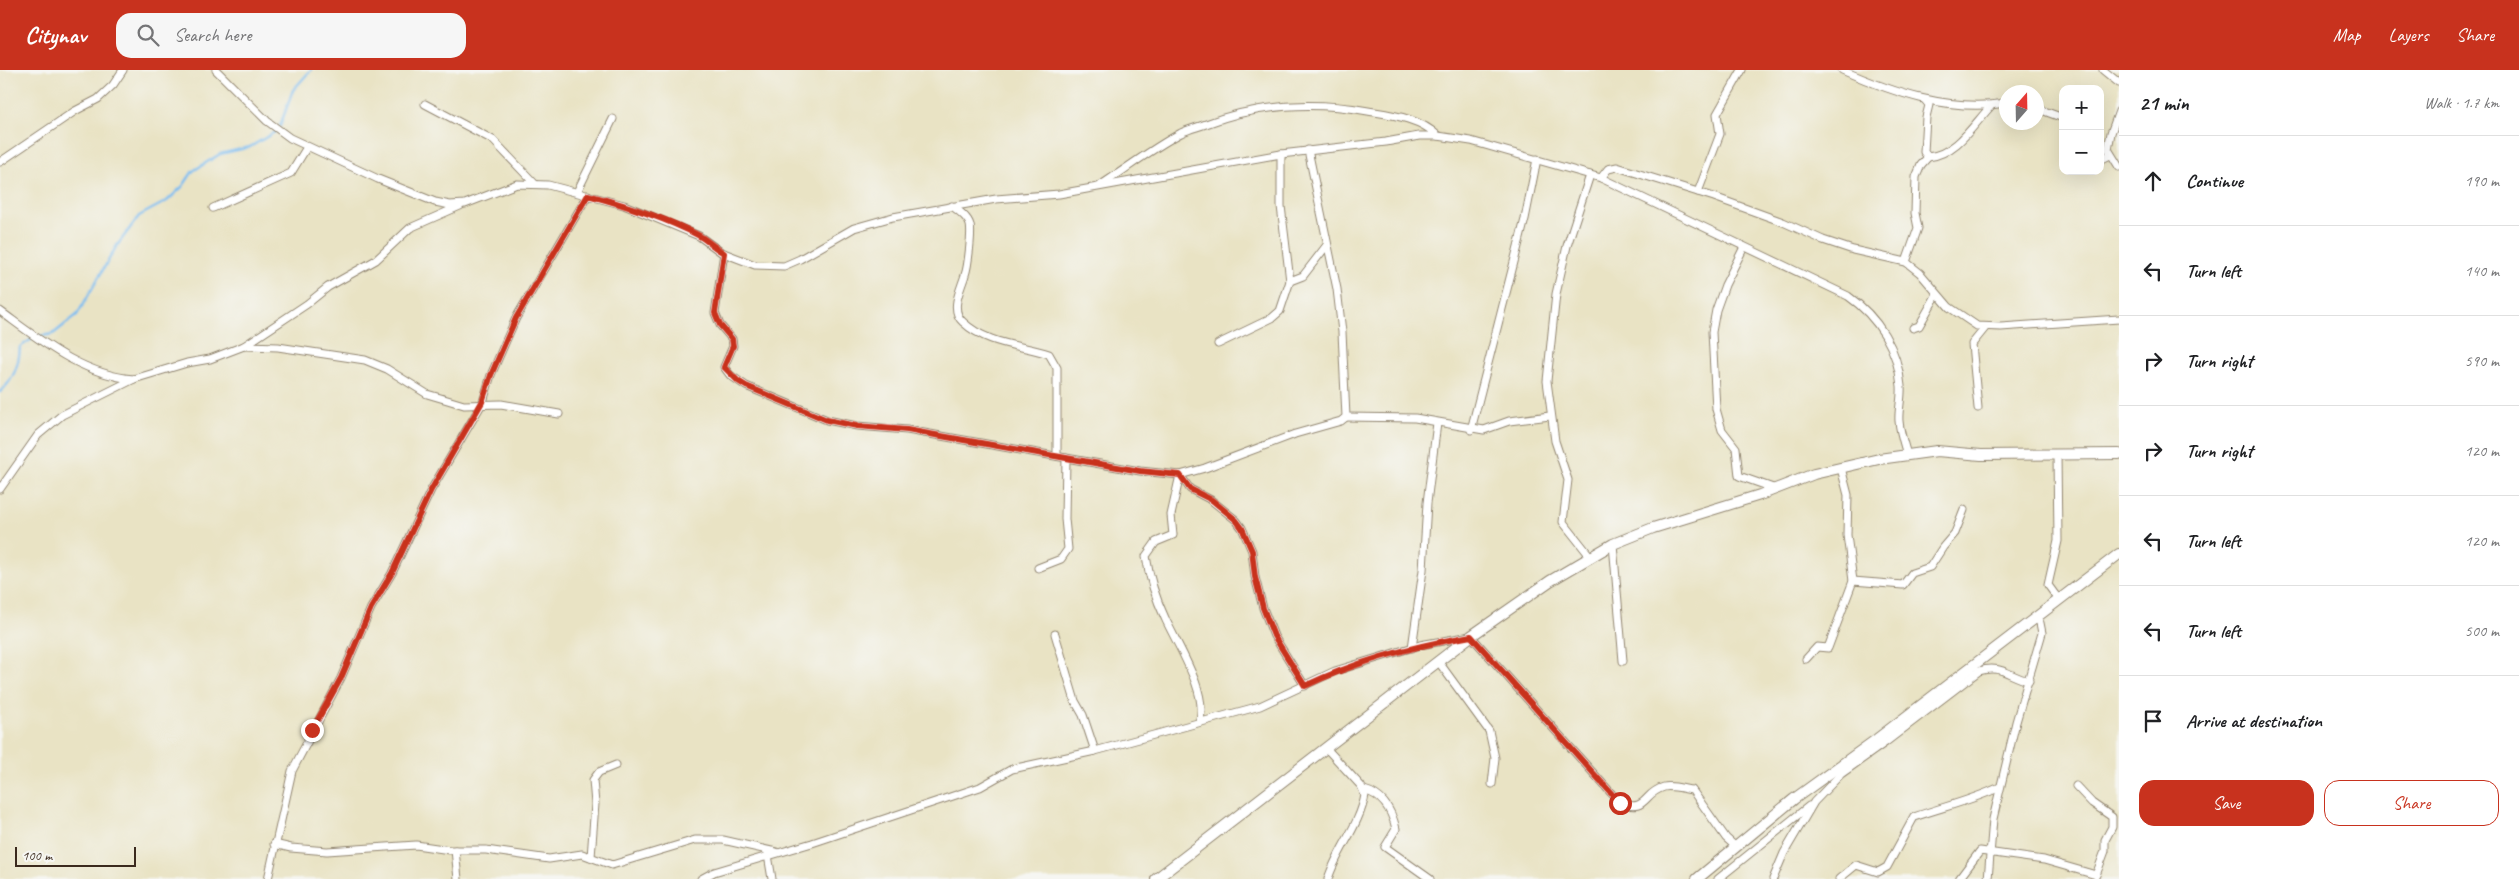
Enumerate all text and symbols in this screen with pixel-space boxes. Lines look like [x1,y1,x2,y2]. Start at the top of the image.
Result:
search box [116,13,466,58]
text: Citynav [25,20,86,50]
icon: search [134,21,162,49]
text: Search here [174,23,251,47]
text: Map [2333,24,2361,46]
text: Layers [2389,24,2428,46]
text: Share [2456,24,2494,46]
north arrow [1999,85,2044,130]
map controls [2059,85,2104,175]
button: + [2059,85,2104,130]
text: 21 min [2139,90,2189,116]
text: Walk · 1.7 km [2424,93,2499,113]
button: − [2059,130,2104,175]
icon: ahead [2139,167,2167,195]
text: Continue [2186,169,2243,193]
text: 190 m [2465,171,2499,191]
icon: left [2139,257,2167,285]
text: Turn left [2186,259,2241,283]
text: 140 m [2465,261,2499,281]
icon: right [2139,347,2167,375]
text: Turn right [2186,349,2253,373]
text: 590 m [2465,351,2499,371]
icon: right [2139,437,2167,465]
text: Turn right [2186,439,2253,463]
text: 120 m [2465,441,2499,461]
icon: left [2139,527,2167,555]
text: Turn left [2186,529,2241,553]
text: 120 m [2465,531,2499,551]
icon: left [2139,617,2167,645]
text: Turn left [2186,619,2241,643]
text: 500 m [2465,621,2499,641]
icon: arrive [2139,707,2167,735]
text: Arrive at destination [2186,709,2322,733]
route end [301,719,324,742]
button: Save [2139,780,2314,826]
button: Share [2324,780,2499,826]
route start [1609,792,1632,815]
scale bar [15,844,136,867]
text: 100 m [22,847,52,864]

